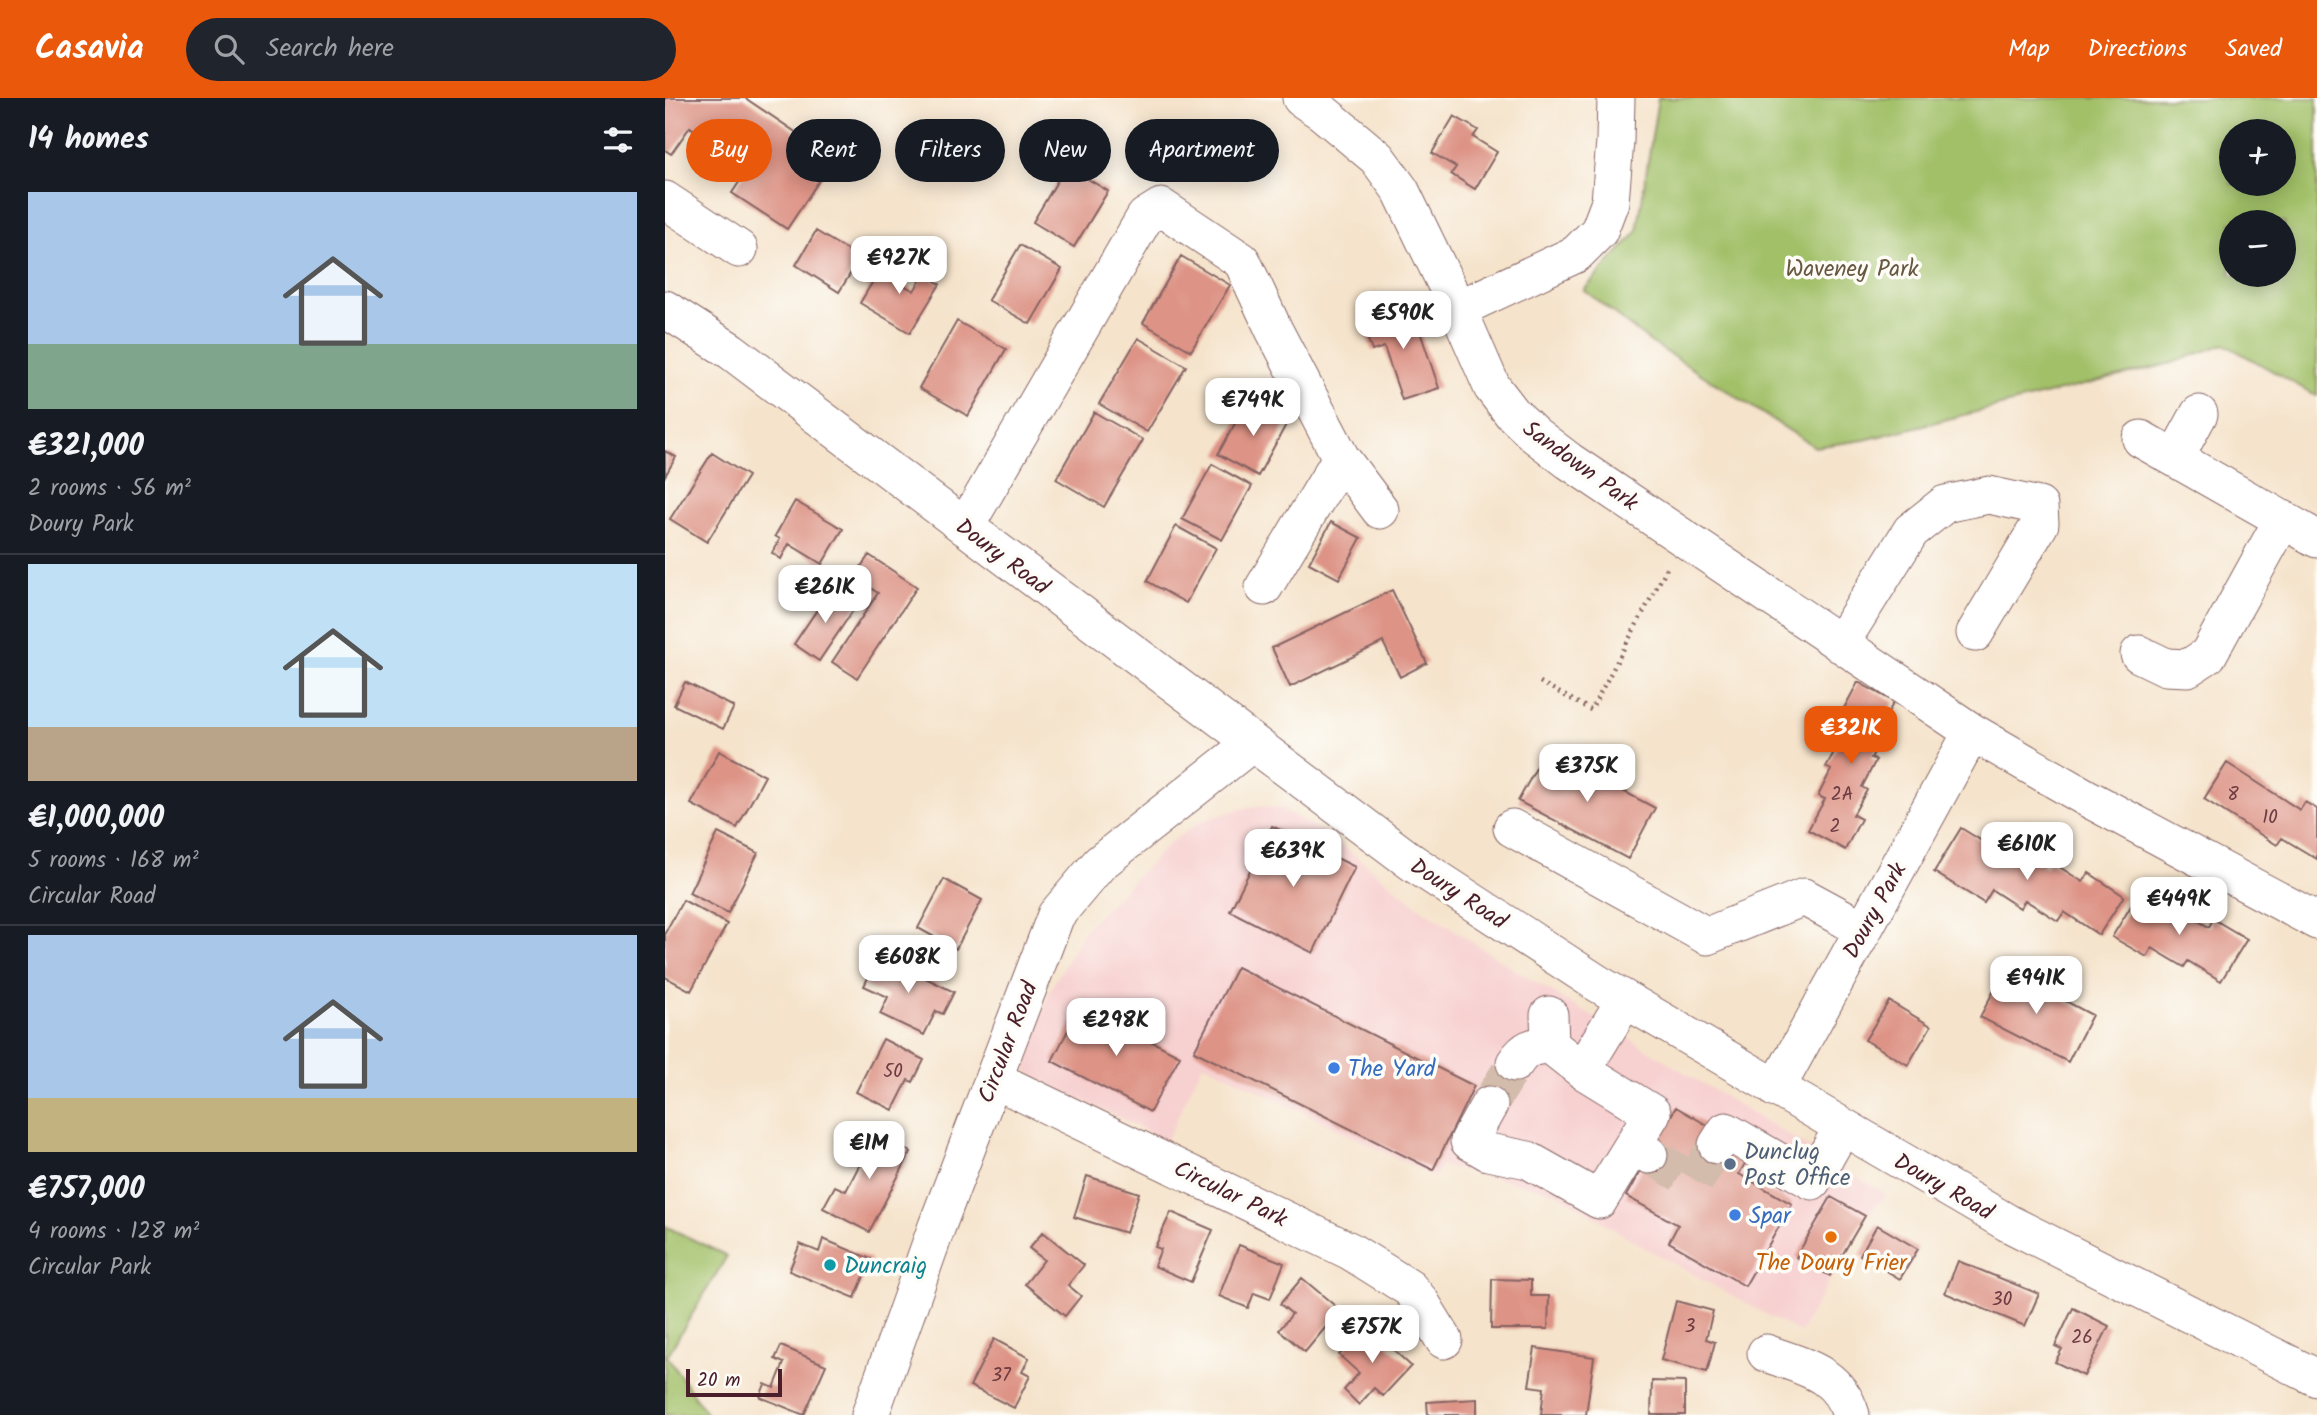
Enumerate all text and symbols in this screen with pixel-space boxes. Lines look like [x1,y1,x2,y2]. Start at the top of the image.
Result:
search box [186,18,676,81]
text: Casavia [35,23,144,76]
text: Search here [266,28,394,70]
icon: search [210,30,248,68]
text: Map [2008,30,2050,69]
text: Directions [2088,30,2187,69]
text: Saved [2225,30,2282,69]
text: 14 homes [28,116,149,164]
chip: Buy [686,119,772,182]
chip: Rent [786,119,881,182]
chip: Filters [895,119,1005,182]
chip: New [1019,119,1111,182]
chip: Apartment [1125,119,1279,182]
map controls [2219,119,2296,287]
button: + [2219,119,2296,196]
icon: filters [599,121,637,159]
button: − [2219,210,2296,287]
pin: €927K [850,236,948,296]
icon: home [270,238,396,364]
text: €927K [867,241,931,277]
park label: Waveney Park [1785,252,1919,288]
pin: €590K [1354,292,1452,351]
text: €590K [1371,296,1435,332]
pin: €749K [1204,378,1302,438]
text: €749K [1221,383,1285,419]
street label: Sandown Park [1514,412,1646,521]
text: €321,000 [28,423,144,471]
text: 2 rooms · 56 m² [28,471,191,507]
text: Doury Park [28,507,134,543]
street label: Doury Road [947,510,1057,605]
pin: €261K [776,566,874,625]
text: €261K [794,570,856,606]
icon: home [270,610,396,736]
pin: €321K [1802,706,1900,766]
text: €321K [1820,711,1882,747]
pin: €375K [1538,744,1636,804]
text: €375K [1555,749,1619,785]
house number: 2A [1831,780,1853,810]
house number: 8 [2227,780,2239,810]
text: €1,000,000 [28,795,164,843]
house number: 10 [2262,803,2278,833]
house number: 2 [1829,812,1841,842]
pin: €610K [1978,822,2076,882]
text: €610K [1997,827,2057,863]
pin: €639K [1244,830,1342,889]
text: €639K [1260,834,1326,870]
text: 5 rooms · 168 m² [28,843,199,879]
street label: Doury Road [1402,850,1514,940]
street label: Doury Park [1834,856,1917,966]
pin: €449K [2130,878,2228,937]
text: Circular Road [28,879,156,915]
text: €449K [2146,882,2212,918]
pin: €608K [859,936,957,995]
text: €608K [875,940,941,976]
pin: €941K [1987,956,2085,1016]
text: €941K [2006,961,2066,997]
street label: Circular Road [969,976,1049,1109]
icon: home [270,981,396,1107]
pin: €298K [1067,998,1165,1058]
text: €298K [1082,1003,1150,1039]
place label: The Yard [1348,1052,1436,1088]
house number: 50 [883,1057,903,1087]
marker: The Yard [1326,1060,1342,1076]
pin: €1M [835,1122,903,1181]
text: €1M [850,1126,888,1162]
place label: Dunclug Post Office [1744,1135,1850,1197]
street label: Doury Road [1886,1145,2000,1231]
street label: Circular Park [1167,1152,1294,1238]
marker: Dunclug Post Office [1722,1156,1738,1172]
text: €757,000 [28,1166,145,1214]
place label: Spar [1749,1199,1792,1235]
marker: Spar [1727,1207,1743,1223]
text: 4 rooms · 128 m² [28,1214,199,1250]
marker: The Doury Frier [1823,1229,1839,1245]
place label: The Doury Frier [1755,1246,1908,1282]
place label: Duncraig [844,1249,927,1285]
text: Circular Park [28,1250,151,1286]
marker: Duncraig [822,1257,838,1273]
house number: 30 [1992,1285,2012,1315]
pin: €757K [1323,1306,1421,1365]
text: €757K [1341,1310,1403,1346]
house number: 3 [1685,1312,1696,1342]
house number: 26 [2071,1323,2093,1353]
house number: 37 [991,1361,1012,1391]
scale bar [686,1366,782,1398]
text: 20 m [697,1366,740,1396]

